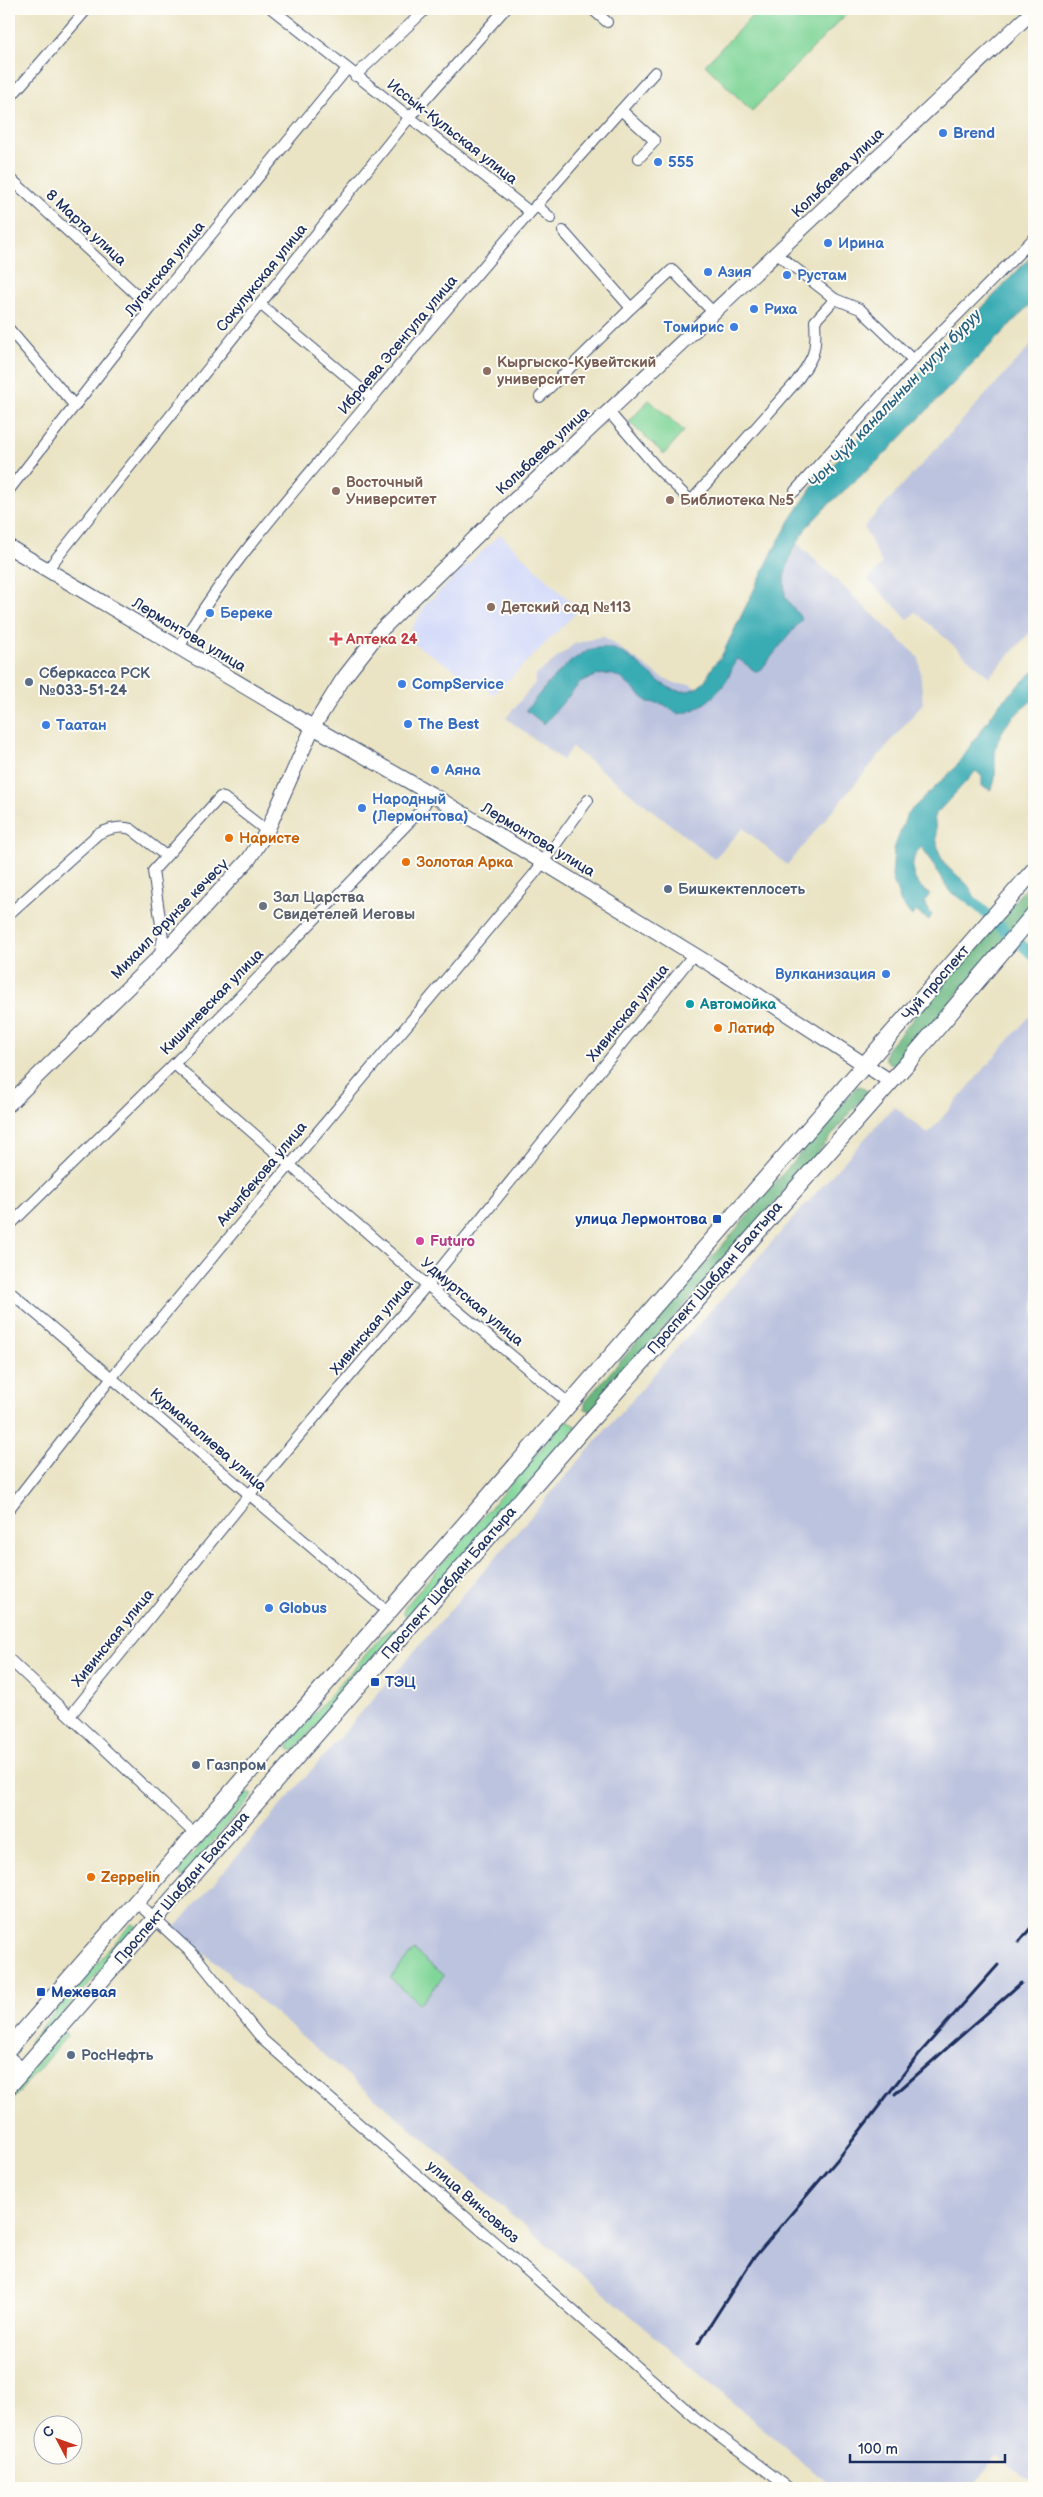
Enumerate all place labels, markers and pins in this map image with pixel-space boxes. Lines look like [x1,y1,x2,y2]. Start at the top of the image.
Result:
place label: Brend [953,124,995,143]
marker: Brend [937,127,949,139]
place label: 555 [668,153,694,172]
marker: 555 [652,156,664,168]
place label: Ирина [838,234,884,253]
marker: Ирина [822,237,834,249]
place label: Азия [717,263,752,282]
marker: Азия [702,266,714,278]
place label: Рустам [797,266,847,285]
marker: Рустам [781,269,793,281]
place label: Риха [764,300,798,319]
marker: Риха [748,303,760,315]
place label: Томирис [663,318,724,337]
marker: Томирис [728,321,740,333]
place label: Кыргыско-Кувейтский университет [497,353,656,389]
marker: Кыргыско-Кувейтский университет [481,365,493,377]
place label: Восточный Университет [346,473,437,509]
marker: Восточный Университет [330,485,342,497]
place label: Библиотека №5 [680,491,795,510]
marker: Библиотека №5 [664,494,676,506]
place label: Детский сад №113 [501,598,631,617]
marker: Детский сад №113 [485,601,497,613]
place label: Береке [220,604,273,623]
marker: Береке [204,607,216,619]
place label: Аптека 24 [345,630,418,649]
marker: Аптека 24 [330,633,342,645]
place label: Сберкасса РСК №033-51-24 [39,664,151,700]
place label: CompService [412,675,504,694]
marker: Сберкасса РСК №033-51-24 [23,676,35,688]
marker: CompService [396,678,408,690]
place label: The Best [418,715,479,734]
place label: Таатан [56,716,107,735]
marker: The Best [402,718,414,730]
marker: Таатан [40,719,52,731]
place label: Аяна [444,761,481,780]
marker: Аяна [429,764,441,776]
place label: Народный (Лермонтова) [372,790,468,826]
marker: Народный (Лермонтова) [356,802,368,814]
place label: Наристе [239,829,299,848]
marker: Наристе [223,832,235,844]
place label: Золотая Арка [416,853,513,872]
marker: Золотая Арка [400,856,412,868]
place label: Бишкектеплосеть [678,880,805,899]
marker: Бишкектеплосеть [662,883,674,895]
place label: Зал Царства Свидетелей Иеговы [273,888,415,924]
marker: Зал Царства Свидетелей Иеговы [257,900,269,912]
place label: Вулканизация [775,965,876,984]
marker: Вулканизация [880,968,892,980]
place label: Автомойка [699,995,777,1014]
marker: Автомойка [684,998,696,1010]
place label: Латиф [727,1019,775,1038]
marker: Латиф [712,1022,724,1034]
place label: улица Лермонтова [575,1210,707,1229]
marker: улица Лермонтова [711,1213,723,1225]
place label: Futuro [430,1232,476,1251]
marker: Futuro [414,1235,426,1247]
place label: Globus [279,1599,327,1618]
marker: Globus [263,1602,275,1614]
place label: ТЭЦ [385,1673,416,1692]
marker: ТЭЦ [369,1676,381,1688]
place label: Газпром [206,1756,266,1775]
marker: Газпром [190,1759,202,1771]
place label: Zeppelin [101,1868,160,1887]
marker: Zeppelin [85,1871,97,1883]
place label: Межевая [51,1983,116,2002]
marker: Межевая [35,1986,47,1998]
place label: РосНефть [81,2046,154,2065]
marker: РосНефть [65,2049,77,2061]

